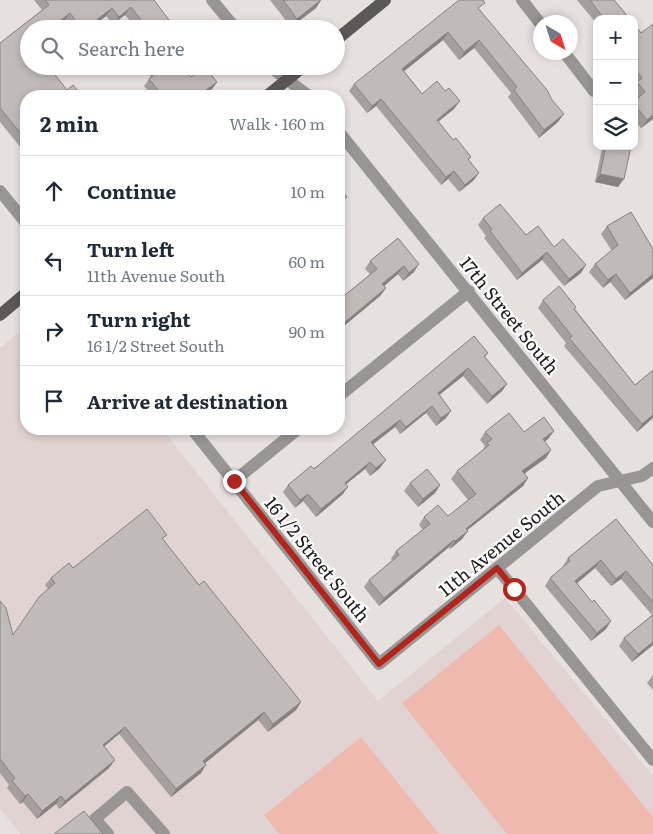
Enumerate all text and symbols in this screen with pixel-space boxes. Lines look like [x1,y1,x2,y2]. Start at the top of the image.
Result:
north arrow [533,15,578,60]
map controls [593,15,638,150]
button: + [593,15,638,60]
search box [20,20,345,75]
icon: search [38,34,66,62]
text: Search here [78,34,185,62]
button: − [593,60,638,105]
button: layers [593,105,638,150]
text: 2 min [40,107,99,138]
text: Walk · 160 m [229,111,325,135]
icon: ahead [40,177,68,205]
text: Continue [87,177,176,205]
text: 10 m [291,179,325,203]
text: Turn left [87,235,174,263]
icon: left [40,247,68,275]
text: 60 m [288,249,325,273]
street label: 17th Street South [454,250,566,380]
text: 11th Avenue South [87,263,225,287]
text: Turn right [87,305,191,333]
icon: right [40,317,68,345]
text: 90 m [289,319,325,343]
text: 16 1/2 Street South [87,333,225,357]
icon: arrive [40,387,68,415]
text: Arrive at destination [87,387,288,415]
route end [223,470,246,493]
street label: 11th Avenue South [432,484,570,602]
street label: 16 1/2 Street South [259,490,377,628]
route start [503,578,526,601]

